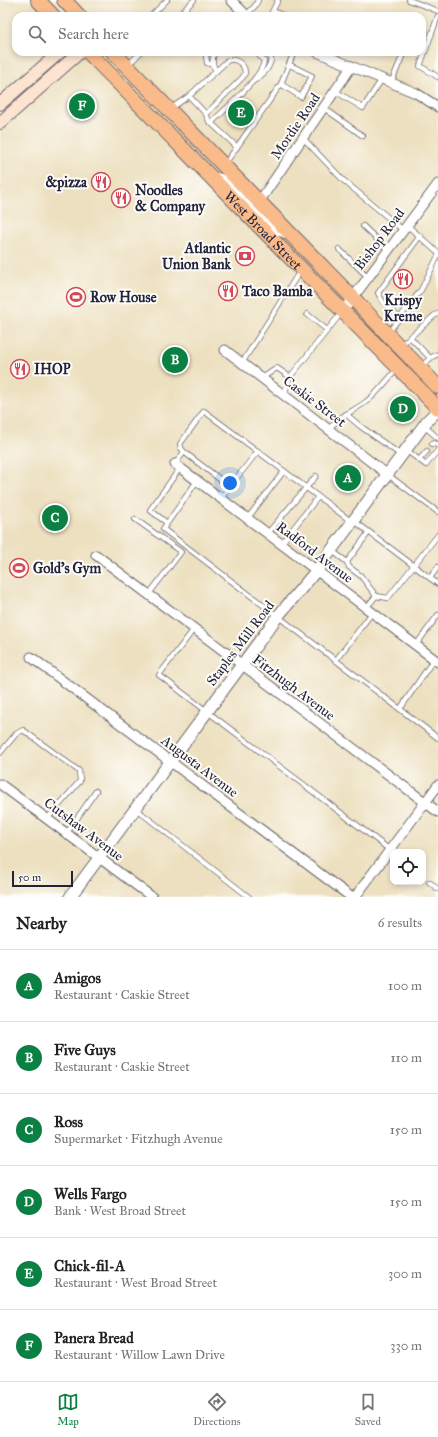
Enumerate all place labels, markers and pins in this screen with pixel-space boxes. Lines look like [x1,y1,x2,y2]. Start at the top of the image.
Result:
pin: F [69,91,95,121]
pin: E [228,98,254,128]
restaurant icon: &pizza [90,171,112,193]
place label: &pizza [45,174,88,192]
place label: Noodles & Company [135,182,207,216]
restaurant icon: Noodles & Company [110,187,132,209]
place label: Atlantic Union Bank [162,240,231,273]
bank icon: Atlantic Union Bank [234,245,256,267]
restaurant icon: Krispy Kreme [392,268,414,290]
restaurant icon: Taco Bamba [217,280,239,302]
place label: Taco Bamba [241,283,313,300]
sports icon: Row House [65,286,87,308]
place label: Row House [90,289,157,306]
place label: Krispy Kreme [384,292,423,325]
pin: B [162,345,188,375]
restaurant icon: IHOP [9,358,31,380]
place label: IHOP [34,361,71,378]
pin: D [390,394,416,424]
pin: A [335,463,361,493]
pin: C [42,503,68,533]
sports icon: Gold's Gym [8,557,30,579]
place label: Gold's Gym [33,560,101,578]

